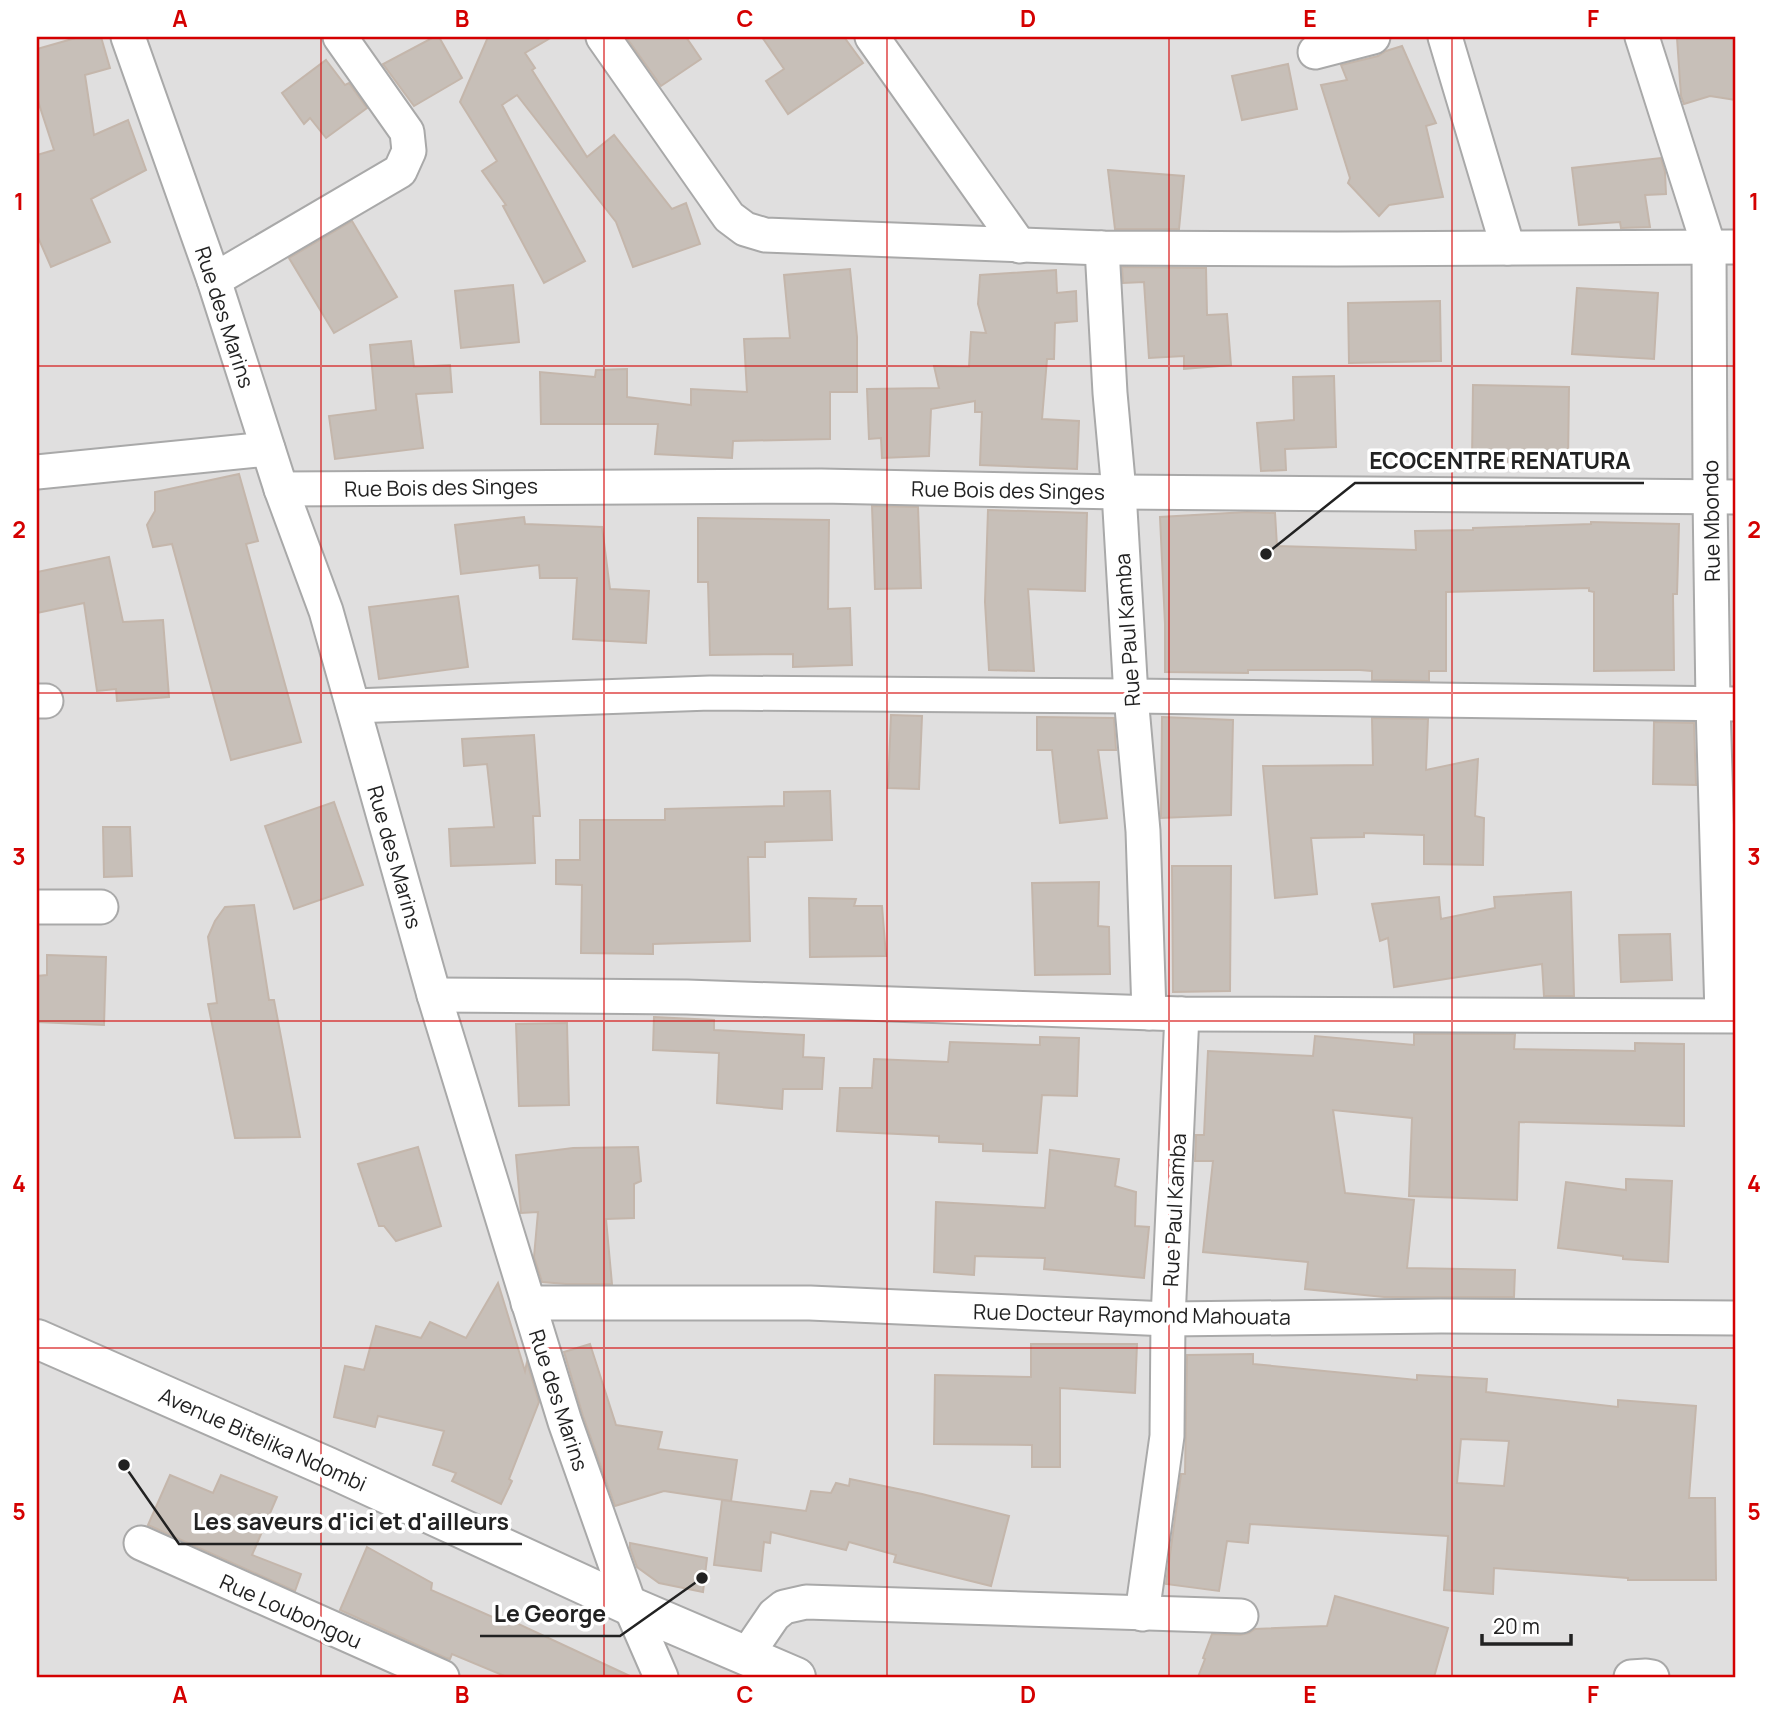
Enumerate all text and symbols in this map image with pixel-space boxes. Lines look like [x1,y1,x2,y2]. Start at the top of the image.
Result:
text: A [172,2,188,34]
text: B [455,2,469,34]
text: C [737,2,754,34]
text: D [1020,2,1036,34]
text: E [1303,2,1317,34]
text: F [1587,2,1599,34]
text: 1 [14,185,24,217]
text: 1 [1749,185,1759,217]
street label: Rue des Marins [189,243,261,391]
callout: ECOCENTRE RENATURA [1355,439,1644,483]
text: ECOCENTRE RENATURA [1369,444,1631,476]
street label: Rue Mbondo [1696,460,1726,582]
street label: Rue Bois des Singes [344,471,538,503]
street label: Rue Bois des Singes [911,474,1105,506]
text: 2 [12,513,26,545]
text: 2 [1747,513,1761,545]
street label: Rue Paul Kamba [1108,552,1146,708]
street label: Rue des Marins [361,782,429,932]
text: 3 [12,840,26,872]
text: 3 [1747,840,1761,872]
street label: Rue Paul Kamba [1156,1133,1192,1287]
text: 4 [12,1167,26,1199]
text: 4 [1747,1167,1761,1199]
street label: Rue Docteur Raymond Mahouata [973,1297,1291,1331]
street label: Rue des Marins [523,1326,595,1474]
street label: Avenue Bitelika Ndombi [155,1381,371,1497]
text: 5 [12,1495,26,1527]
text: 5 [1747,1495,1761,1527]
callout: Les saveurs d'ici et d'ailleurs [179,1500,522,1544]
text: Les saveurs d'ici et d'ailleurs [193,1505,509,1537]
street label: Rue Loubongou [216,1567,366,1655]
callout: Le George [480,1592,620,1636]
text: Le George [494,1597,606,1629]
scale bar [1482,1602,1572,1646]
text: 20 m [1493,1612,1540,1640]
text: A [172,1678,188,1710]
text: B [455,1678,469,1710]
text: C [737,1678,754,1710]
text: D [1020,1678,1036,1710]
text: E [1303,1678,1317,1710]
text: F [1587,1678,1599,1710]

